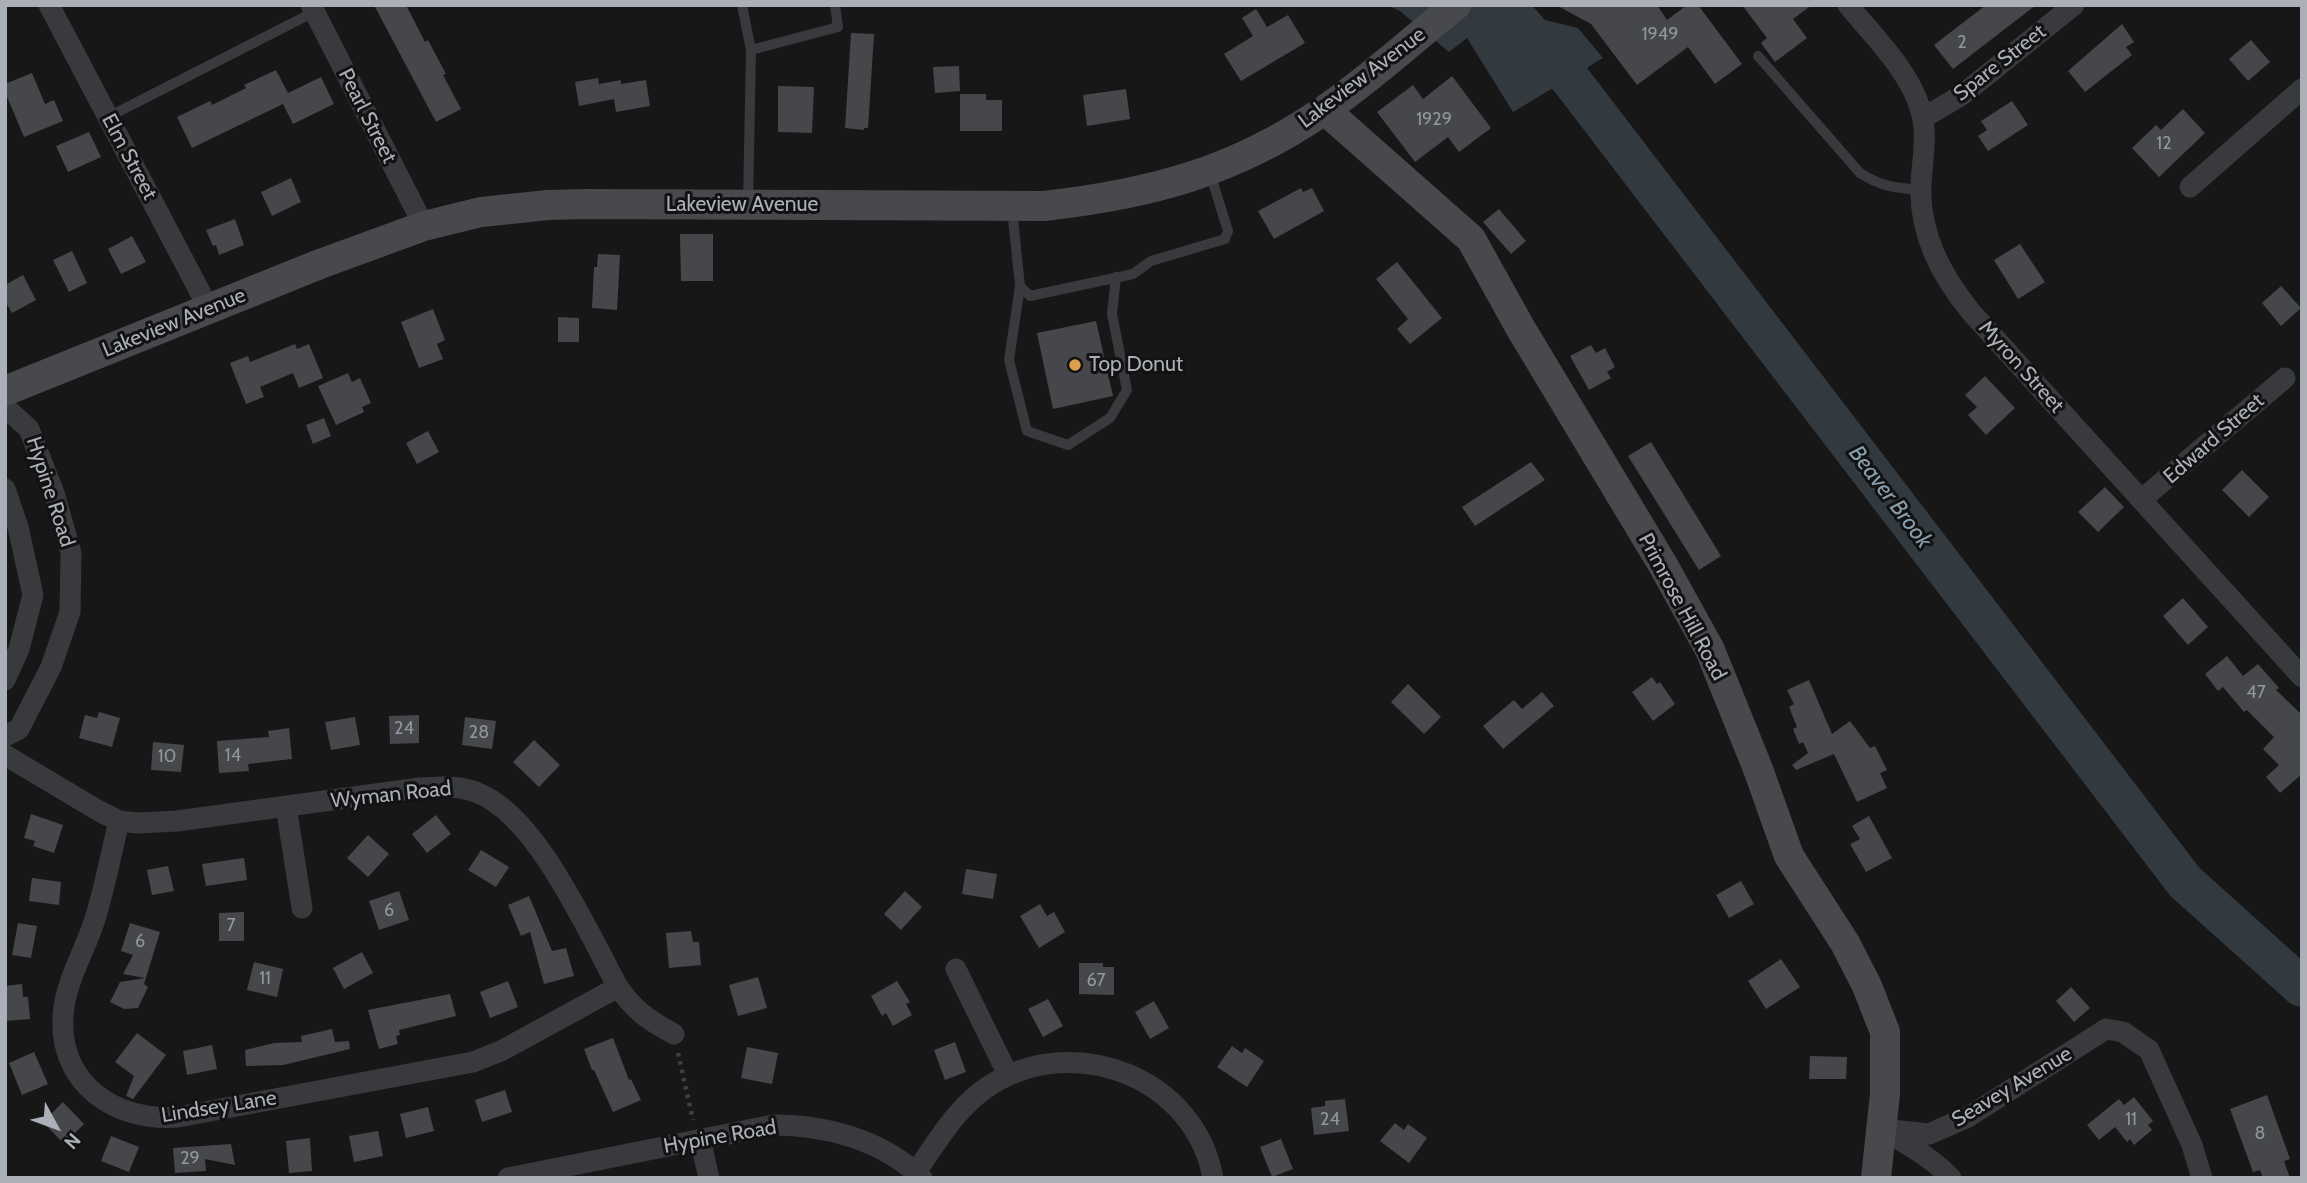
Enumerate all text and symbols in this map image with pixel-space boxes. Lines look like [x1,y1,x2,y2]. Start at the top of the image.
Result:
street label: Spare Street [1949,19,2051,107]
street label: Lakeview Avenue [1294,22,1430,134]
house number: 1949 [1642,24,1678,46]
house number: 2 [1957,32,1967,54]
street label: Pearl Street [332,64,402,168]
house number: 1929 [1416,109,1452,131]
street label: Elm Street [96,110,162,204]
house number: 12 [2156,133,2172,155]
street label: Lakeview Avenue [666,192,818,218]
street label: Lakeview Avenue [99,283,249,363]
street label: Myron Street [1973,316,2069,418]
place label: Top Donut [1089,352,1183,378]
marker: Top Donut [1067,357,1083,373]
street label: Edward Street [2159,389,2269,489]
street label: Hypine Road [20,434,80,550]
water label: Beaver Brook [1842,440,1938,554]
street label: Primrose Hill Road [1633,529,1731,685]
house number: 47 [2246,682,2266,704]
house number: 24 [394,718,414,740]
house number: 28 [469,722,489,744]
house number: 14 [225,745,241,767]
house number: 10 [158,746,176,768]
street label: Wyman Road [330,776,452,814]
house number: 6 [384,900,394,922]
house number: 7 [226,915,236,937]
house number: 6 [135,931,145,953]
house number: 11 [259,968,271,990]
house number: 67 [1086,970,1106,992]
street label: Seavey Avenue [1947,1041,2077,1133]
street label: Lindsey Lane [160,1085,278,1129]
north arrow [21,1092,91,1162]
house number: 24 [1320,1109,1340,1131]
house number: 11 [2125,1109,2137,1131]
street label: Hypine Road [662,1115,778,1159]
house number: 8 [2255,1123,2265,1145]
text: N [59,1128,85,1154]
house number: 29 [180,1148,200,1170]

